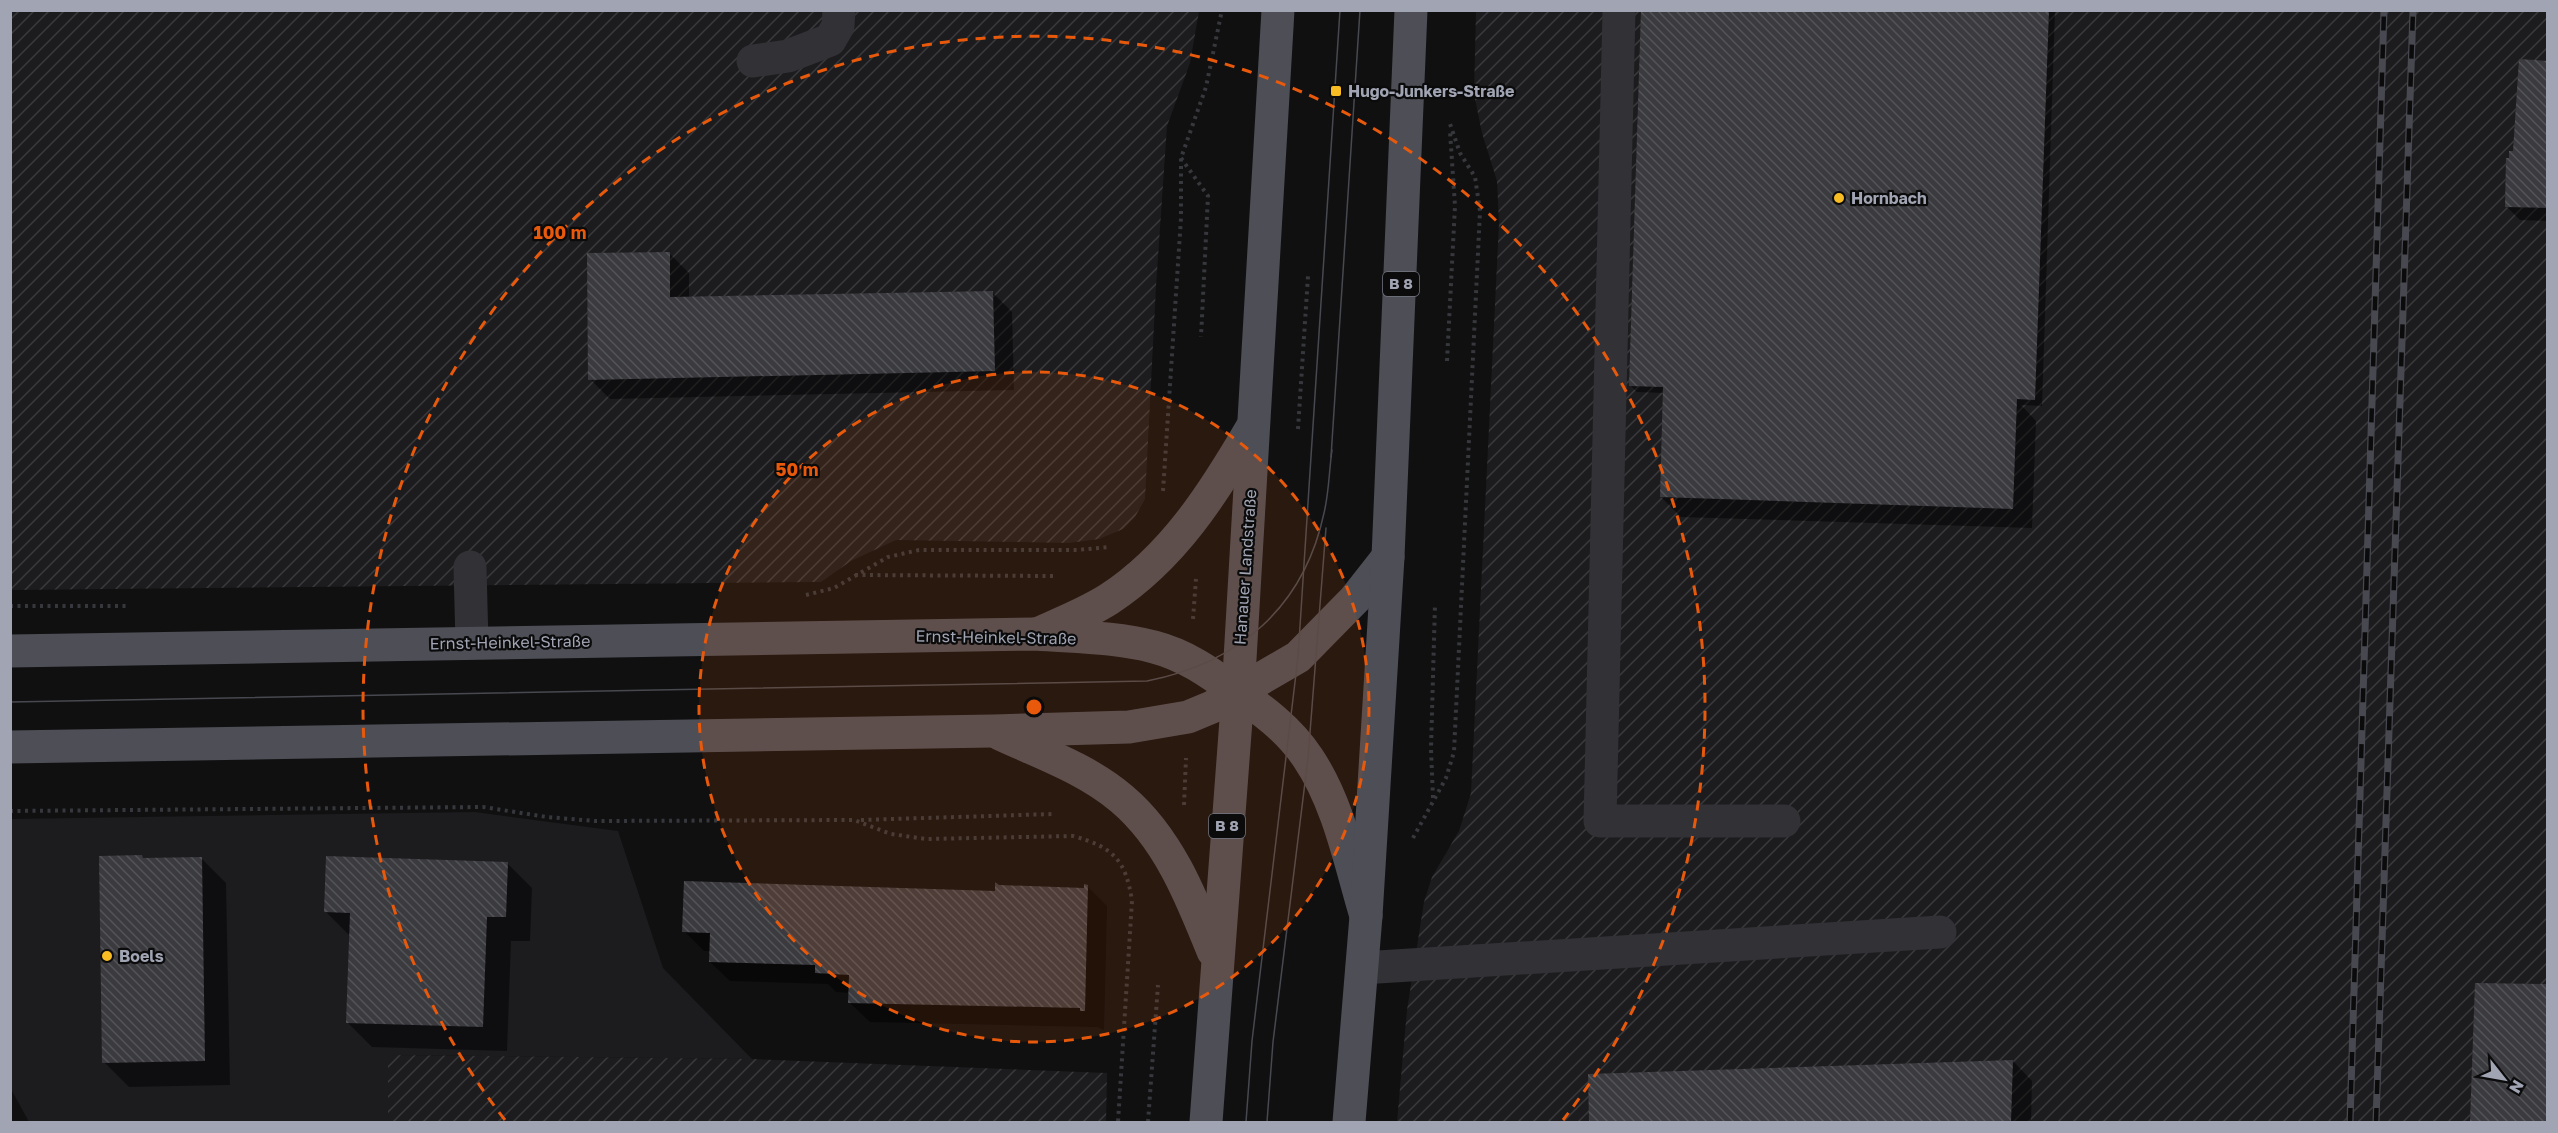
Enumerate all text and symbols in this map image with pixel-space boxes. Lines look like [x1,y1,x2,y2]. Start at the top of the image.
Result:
place label: Hugo-Junkers-Straße [1348,81,1514,101]
marker: Hugo-Junkers-Straße [1329,84,1343,98]
place label: Hornbach [1851,188,1927,208]
marker: Hornbach [1832,191,1846,205]
text: 100 m [534,221,586,243]
road number: B 8 [1383,272,1419,296]
text: 50 m [776,458,818,480]
street label: Hanauer Landstraße [1230,489,1260,645]
street label: Ernst-Heinkel-Straße [916,626,1076,648]
street label: Ernst-Heinkel-Straße [430,631,590,653]
centre of rings [1024,697,1044,717]
road number: B 8 [1209,814,1245,838]
place label: Boels [119,946,164,966]
marker: Boels [100,949,114,963]
north arrow [2474,1049,2534,1109]
text: N [2505,1076,2529,1097]

